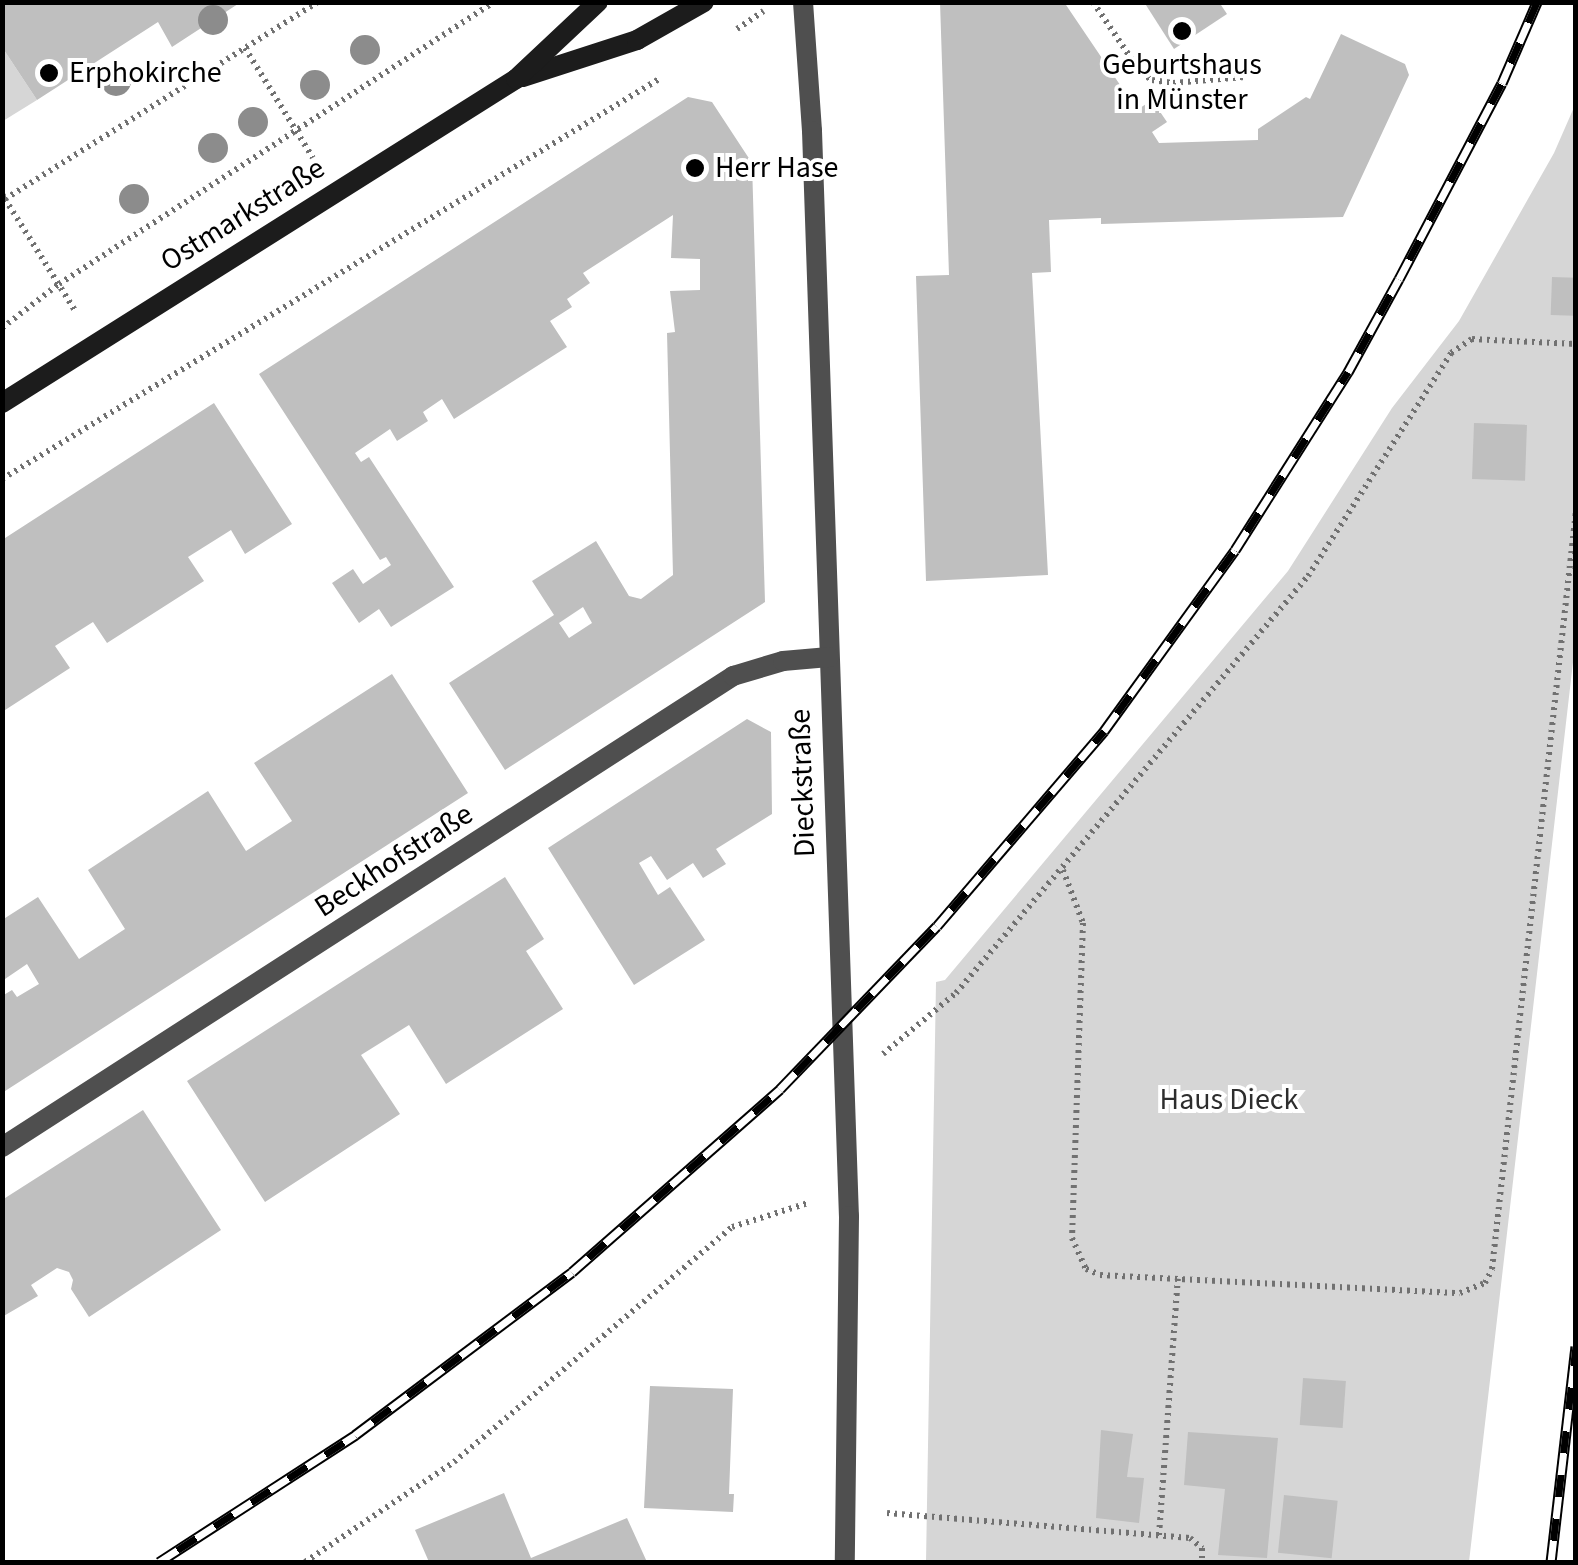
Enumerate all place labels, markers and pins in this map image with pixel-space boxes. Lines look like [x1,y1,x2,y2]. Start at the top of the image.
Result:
marker: Geburtshaus in Münster [1171,20,1193,42]
place label: Geburtshaus in Münster [1102,47,1262,118]
place label: Erphokirche [69,55,222,91]
marker: Erphokirche [38,62,60,84]
place label: Herr Hase [715,150,838,186]
marker: Herr Hase [684,157,706,179]

